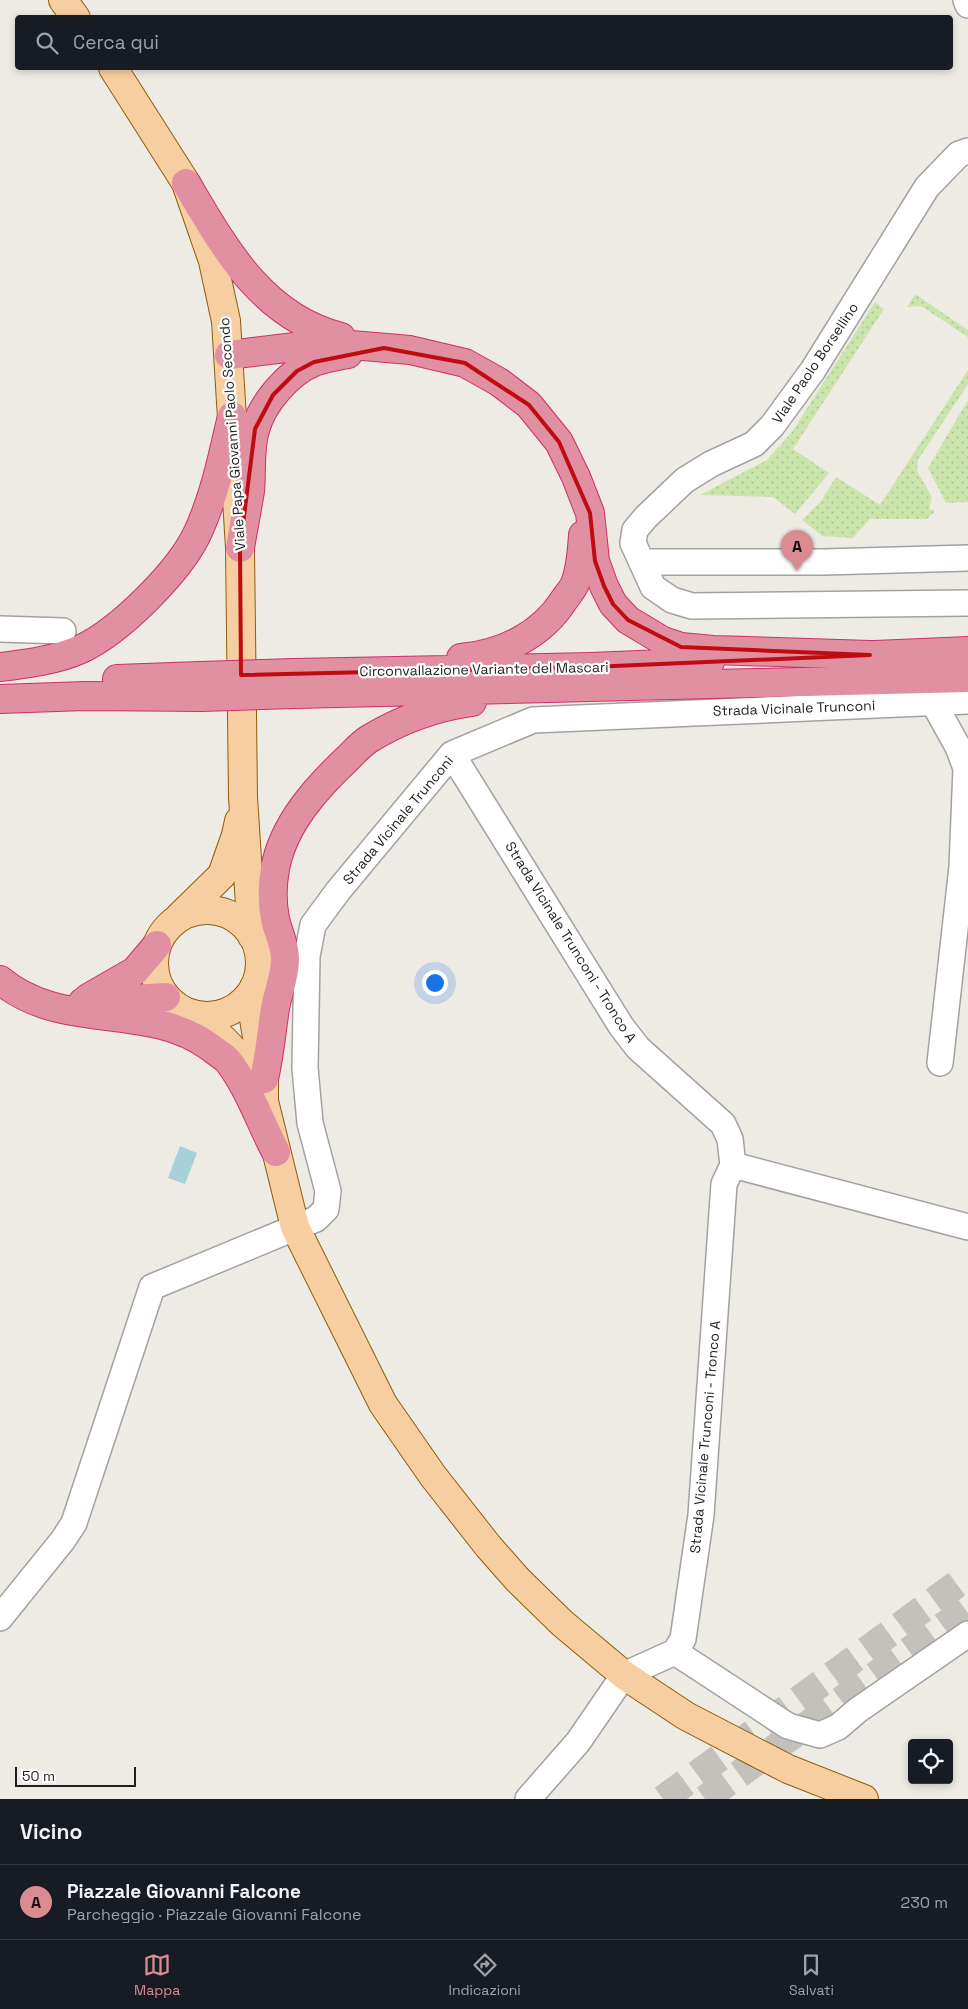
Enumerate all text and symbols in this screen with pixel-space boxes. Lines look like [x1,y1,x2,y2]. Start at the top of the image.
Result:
search box [15,15,953,70]
icon: search [33,29,61,57]
text: Cerca qui [73,30,159,55]
street label: Viale Paolo Borsellino [768,299,862,427]
street label: Viale Papa Giovanni Paolo Secondo [215,317,249,551]
pin: A [781,530,813,571]
street label: Circonvallazione Variante del Mascari [359,658,609,680]
street label: Strada Vicinale Trunconi [712,696,876,720]
street label: Strada Vicinale Trunconi [339,752,457,888]
street label: Strada Vicinale Trunconi - Tronco A [501,838,641,1046]
your location [422,970,448,996]
street label: Strada Vicinale Trunconi - Tronco A [686,1320,724,1554]
map controls [908,1739,953,1784]
button: locate [908,1739,953,1784]
scale bar [15,1764,136,1787]
text: 50 m [22,1767,55,1785]
text: Vicino [20,1818,82,1845]
text: Piazzale Giovanni Falcone [67,1879,301,1904]
text: A [31,1892,41,1913]
text: 230 m [901,1892,948,1913]
text: Parcheggio · Piazzale Giovanni Falcone [67,1904,362,1925]
tab: Mappa [134,1951,180,1999]
tab: Indicazioni [449,1951,521,1999]
tab: Salvati [789,1951,834,1999]

